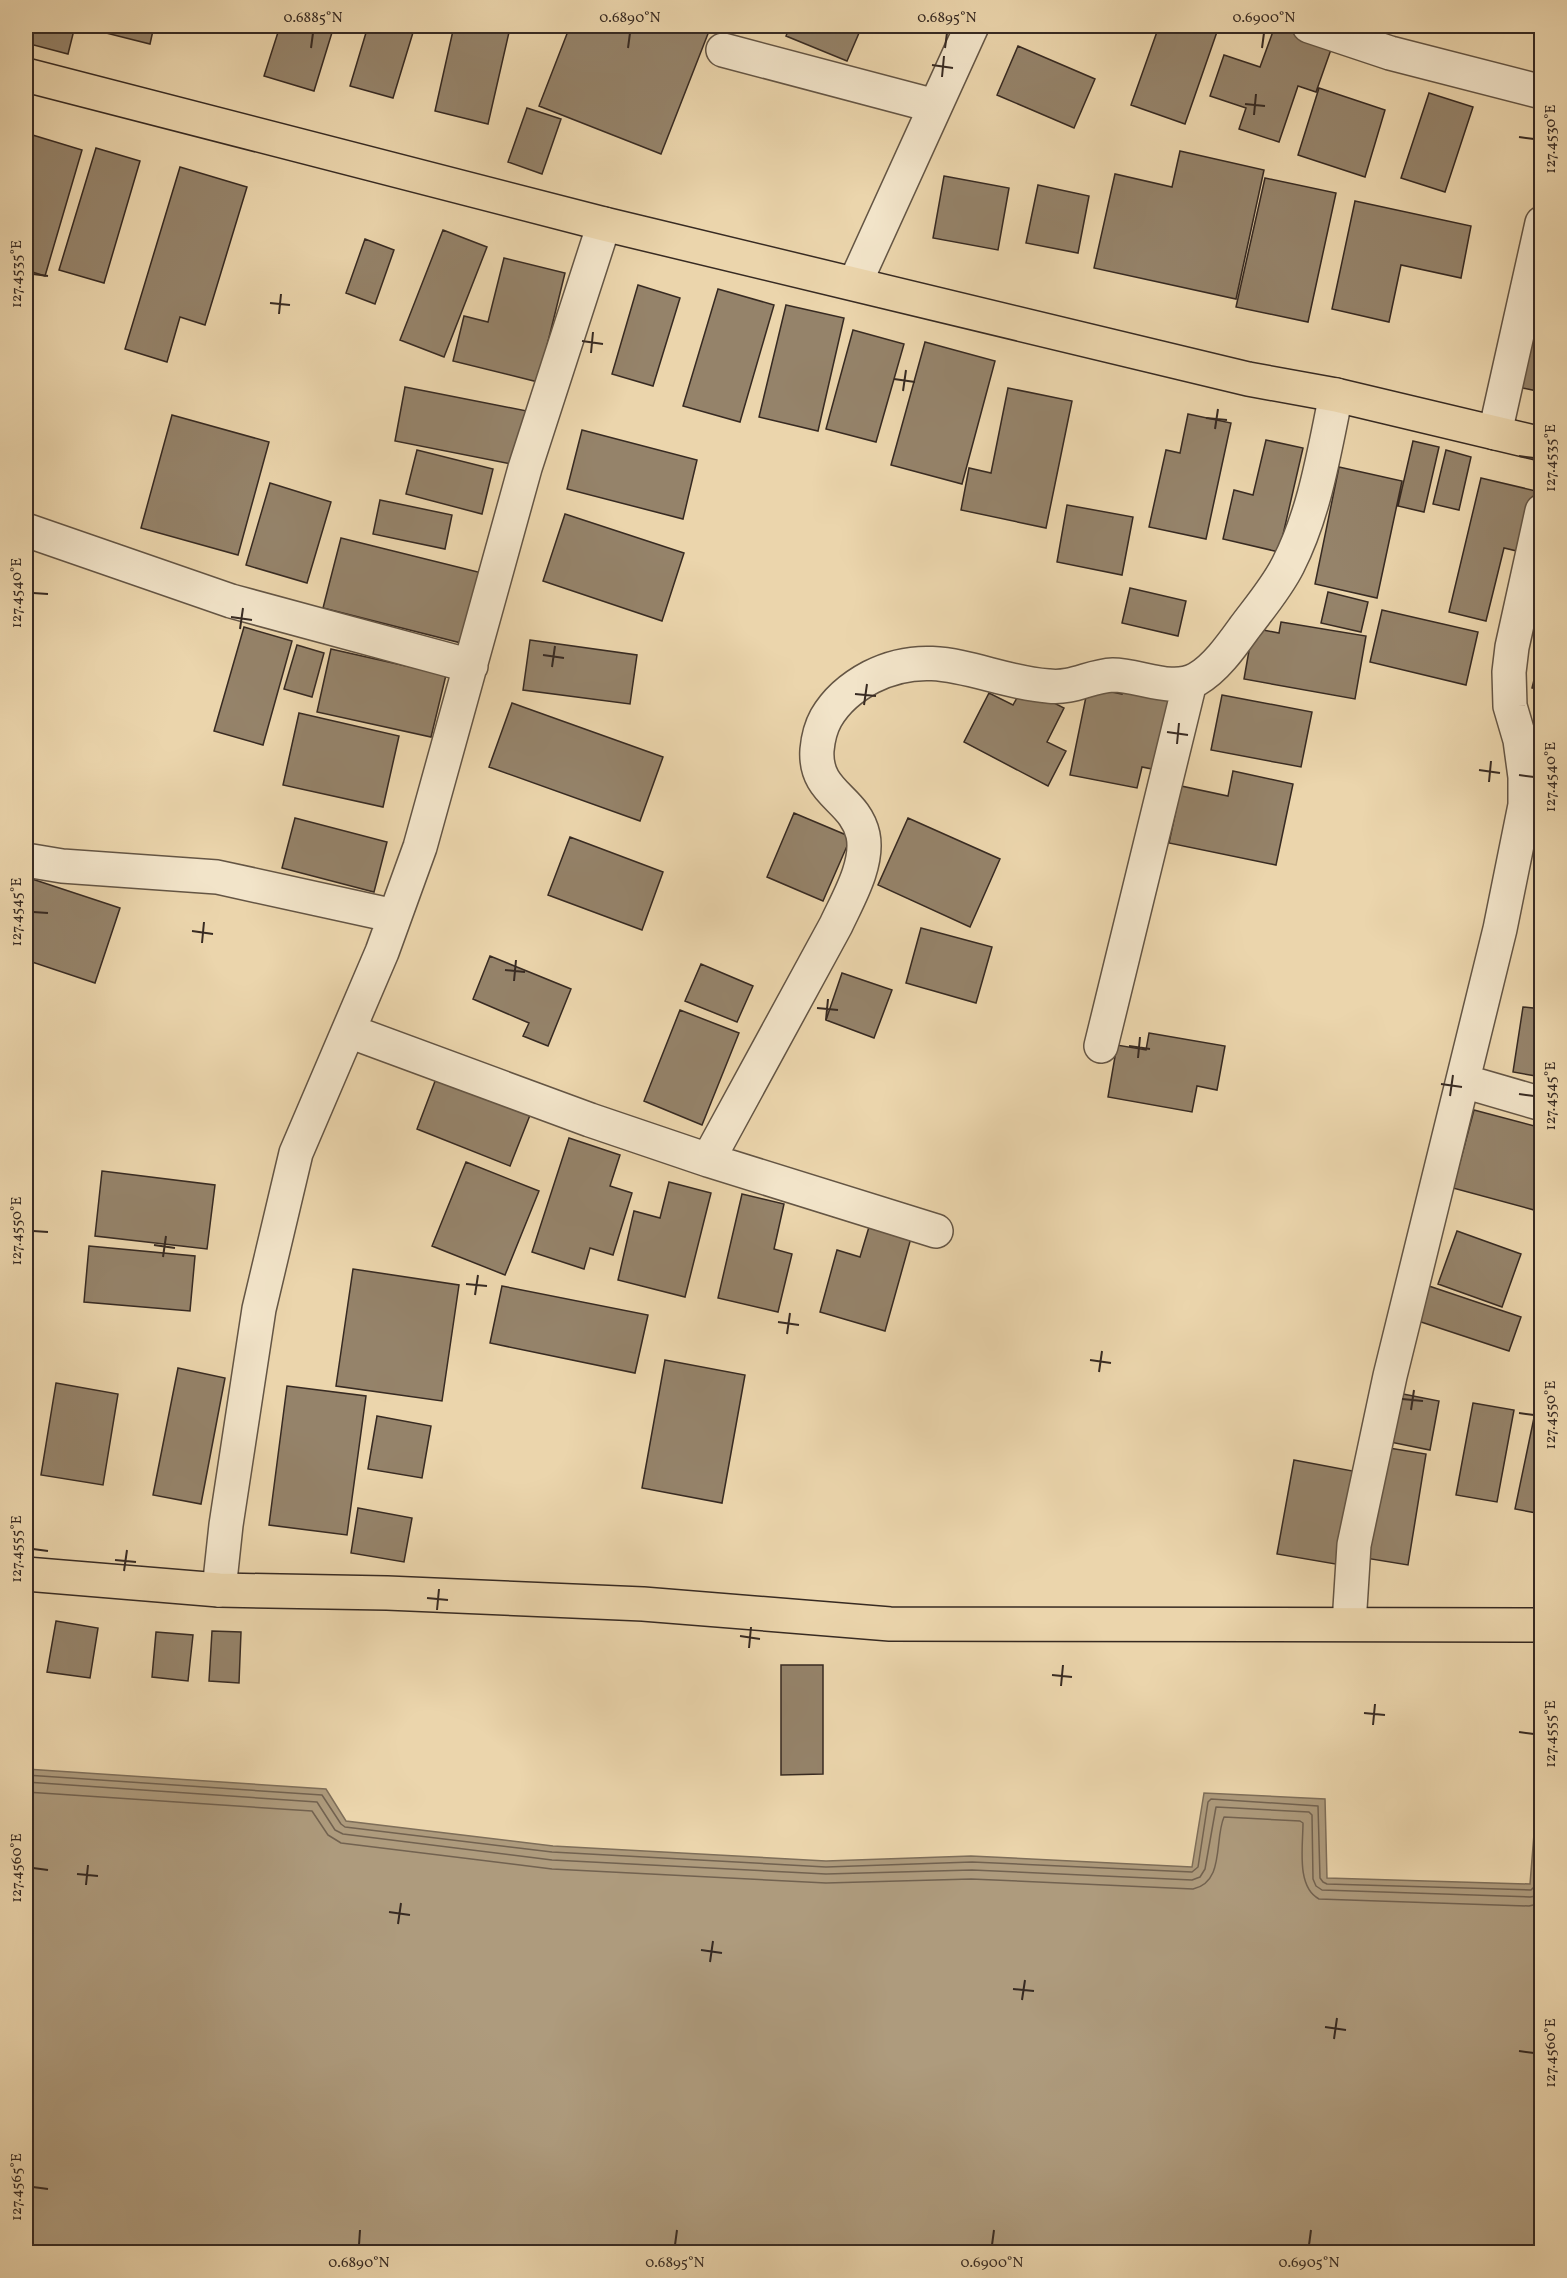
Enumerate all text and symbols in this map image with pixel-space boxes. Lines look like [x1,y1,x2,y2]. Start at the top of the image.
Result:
text: 0.6885°N [283,8,343,29]
text: 0.6890°N [599,8,661,29]
text: 0.6895°N [917,8,977,29]
text: 0.6900°N [1232,8,1296,29]
text: 127.4530°E [1541,104,1562,174]
text: 127.4535°E [7,240,28,308]
text: 127.4535°E [1541,424,1562,492]
text: 127.4540°E [7,558,28,628]
text: 127.4540°E [1541,742,1562,812]
text: 127.4545°E [7,878,28,946]
text: 127.4545°E [1541,1062,1562,1130]
text: 127.4550°E [7,1197,28,1265]
text: 127.4550°E [1541,1381,1562,1449]
text: 127.4555°E [7,1515,28,1583]
text: 127.4555°E [1541,1700,1562,1768]
text: 127.4560°E [7,1833,28,1903]
text: 127.4560°E [1541,2018,1562,2088]
text: 127.4565°E [7,2153,28,2221]
text: 0.6890°N [328,2253,390,2274]
text: 0.6895°N [645,2253,705,2274]
text: 0.6900°N [960,2253,1024,2274]
text: 0.6905°N [1278,2253,1340,2274]

